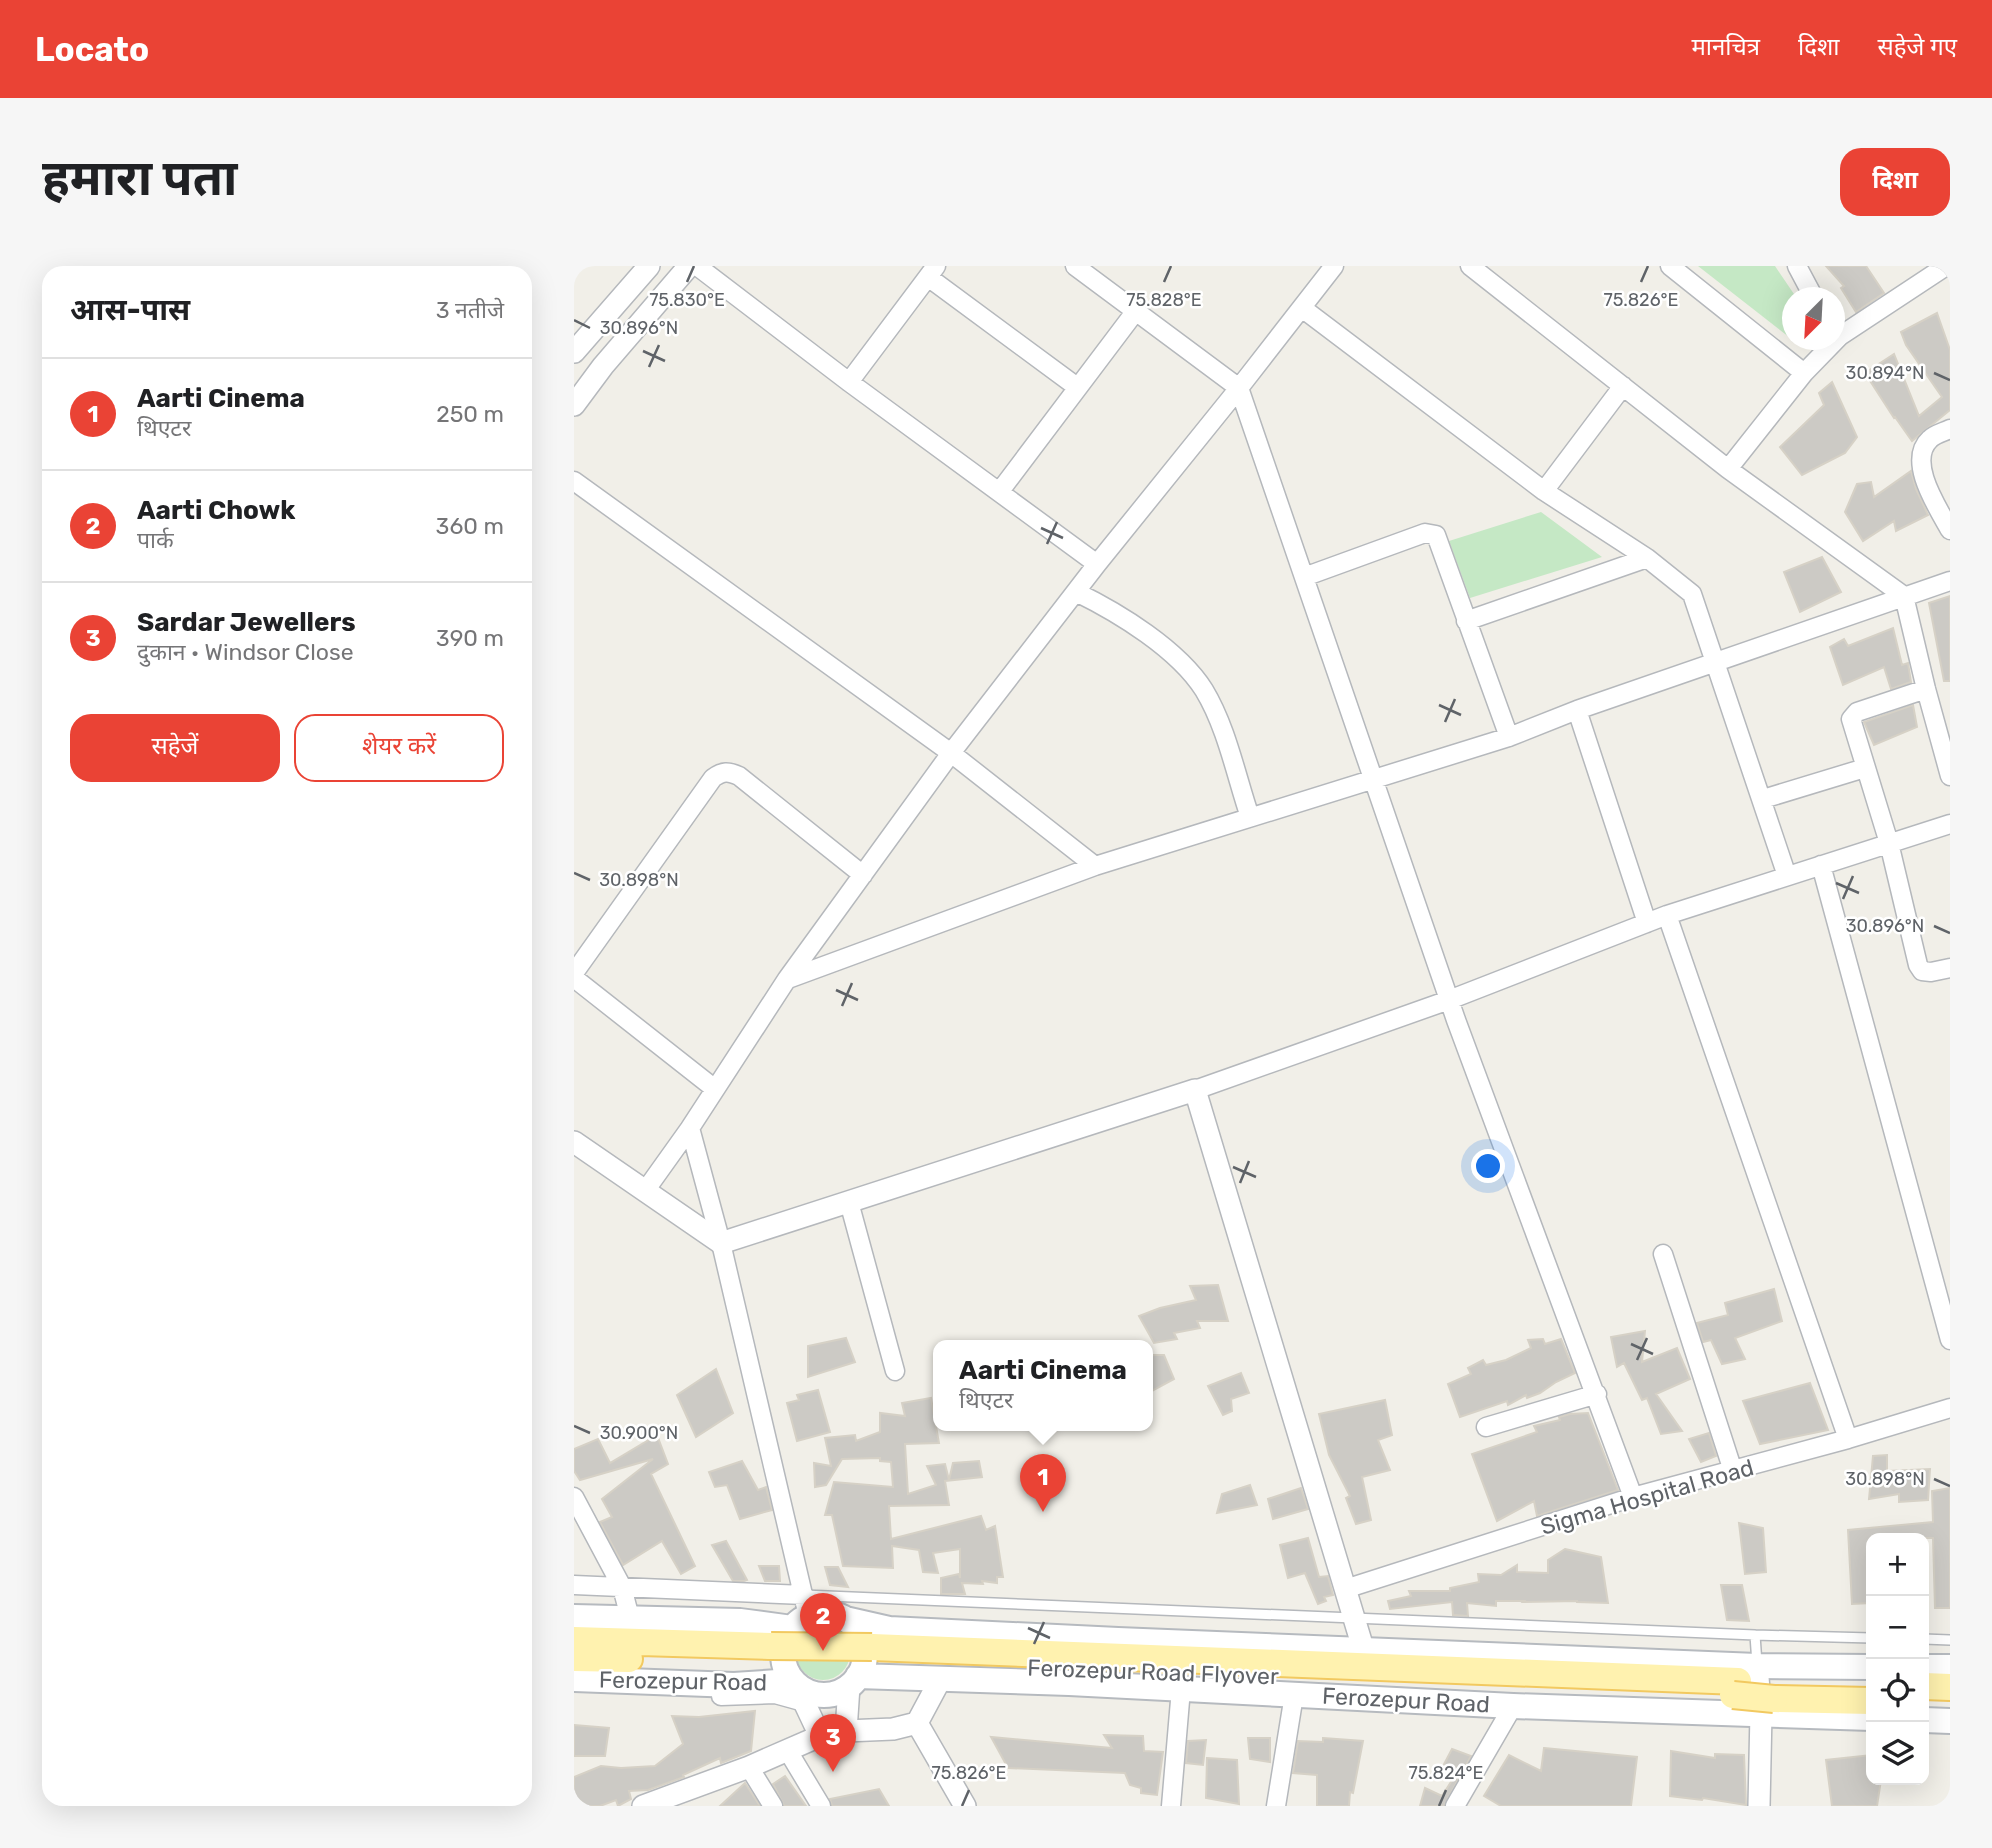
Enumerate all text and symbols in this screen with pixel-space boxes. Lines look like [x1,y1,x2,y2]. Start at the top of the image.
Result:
text: Locato [35,30,149,69]
text: मानचित्र [1691,33,1760,61]
text: दिशा [1798,33,1840,61]
text: सहेजे गए [1878,33,1957,61]
button: दिशा [1840,148,1950,216]
text: हमारा पता [42,149,237,207]
north arrow [1782,287,1845,350]
text: 75.830°E [649,289,725,311]
text: 75.828°E [1126,289,1202,311]
text: 75.826°E [1604,289,1678,311]
text: आस-पास [70,292,190,328]
text: 3 नतीजे [436,296,504,324]
text: 30.896°N [600,317,678,339]
text: 30.894°N [1846,362,1924,384]
text: Aarti Cinema [137,383,305,414]
text: 1 [87,400,99,428]
text: 250 m [436,400,504,428]
text: थिएटर [137,414,191,442]
text: Aarti Chowk [137,495,296,526]
text: 2 [86,512,100,540]
text: 360 m [436,512,504,540]
text: पार्क [137,526,174,554]
text: Sardar Jewellers [137,607,356,638]
text: 3 [85,624,101,652]
text: 390 m [436,624,504,652]
text: दुकान · Windsor Close [137,638,354,666]
button: सहेजें [70,714,280,782]
button: शेयर करें [294,714,504,782]
text: 30.898°N [599,869,679,891]
text: 30.896°N [1846,915,1924,937]
your location [1471,1149,1505,1183]
popup [933,1340,1153,1431]
text: Aarti Cinema [959,1355,1127,1386]
text: थिएटर [959,1386,1013,1414]
text: 30.900°N [600,1422,678,1444]
street label: Sigma Hospital Road [1537,1453,1757,1541]
pin: 1 [1020,1454,1066,1512]
text: 30.898°N [1845,1468,1925,1490]
map controls [1866,1533,1929,1785]
button: + [1866,1533,1929,1596]
pin: 2 [800,1593,846,1651]
button: − [1866,1596,1929,1659]
street label: Ferozepur Road Flyover [1027,1654,1279,1690]
button: locate [1866,1659,1929,1722]
street label: Ferozepur Road [599,1666,767,1696]
street label: Ferozepur Road [1321,1682,1491,1718]
pin: 3 [810,1714,856,1772]
button: layers [1866,1722,1929,1785]
text: 75.826°E [932,1762,1006,1784]
text: 75.824°E [1408,1762,1484,1784]

